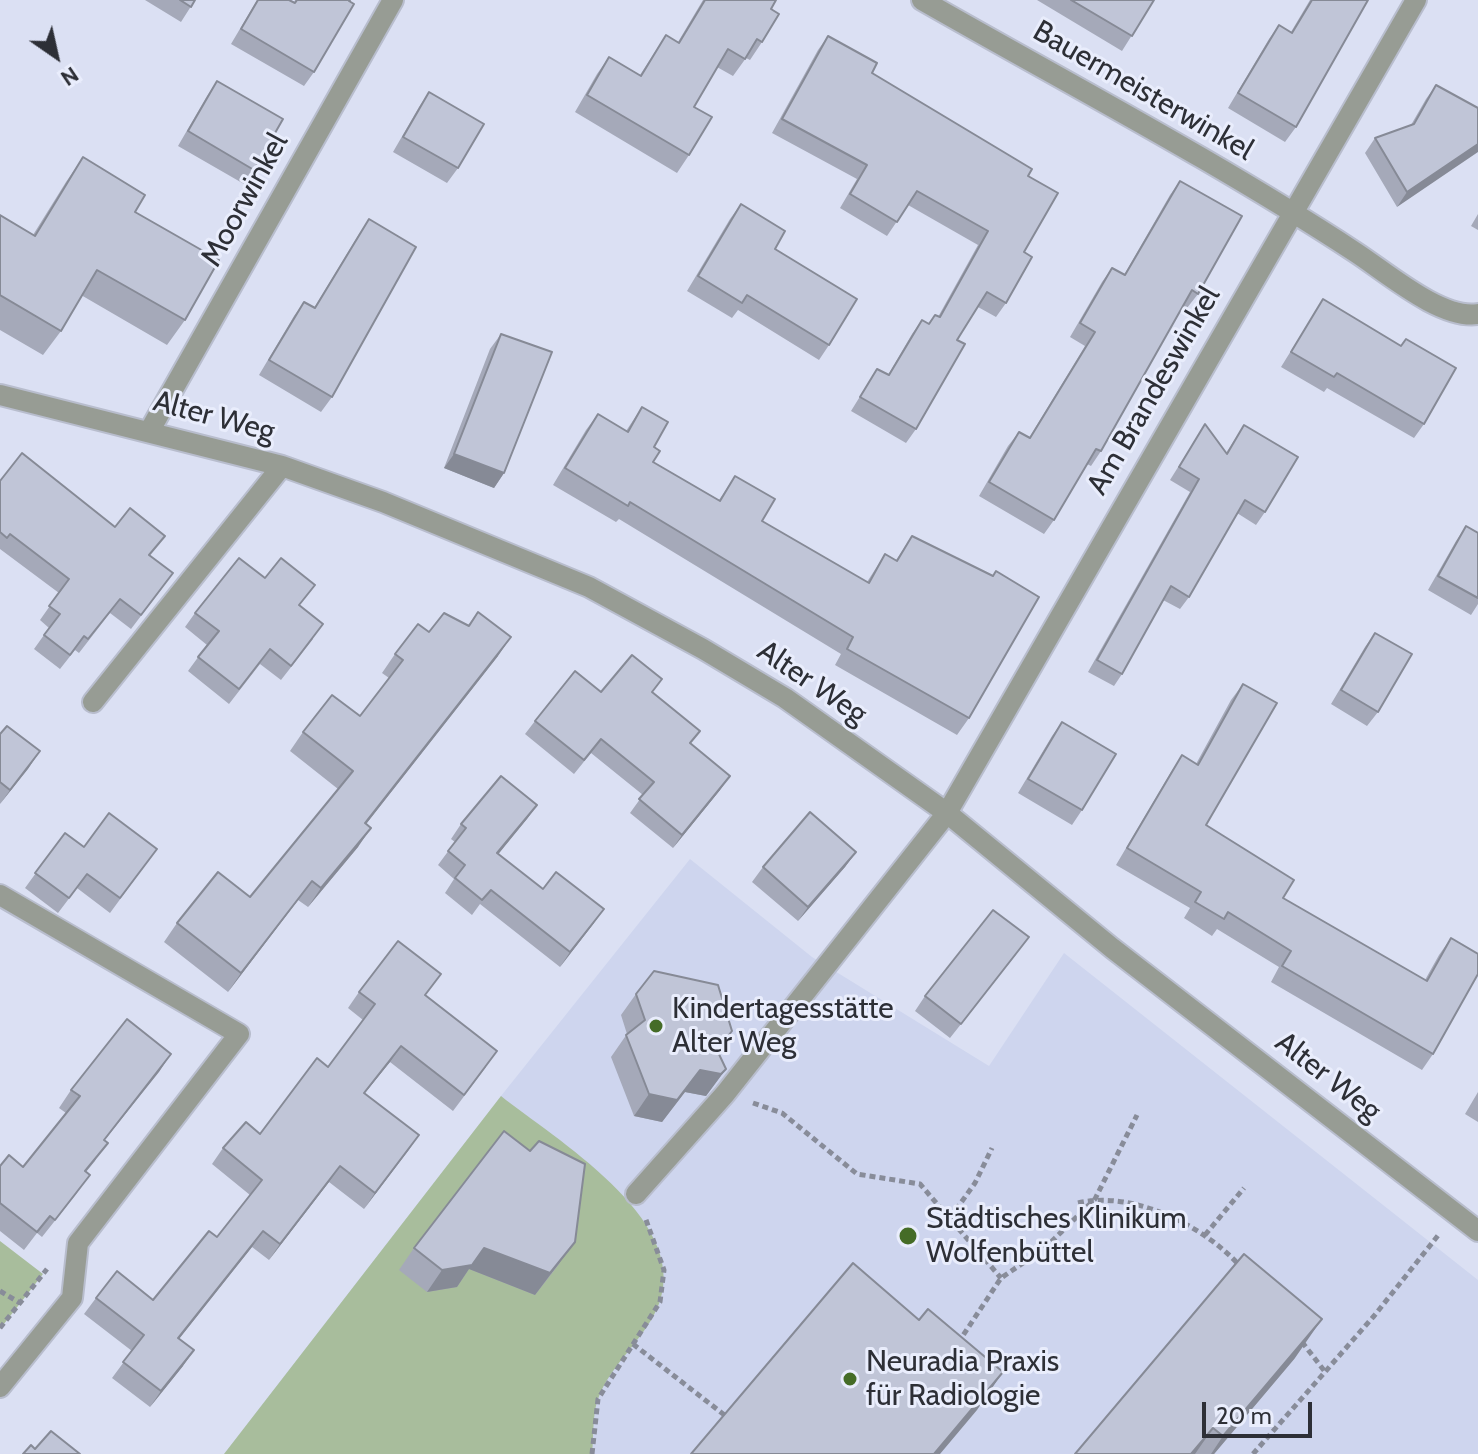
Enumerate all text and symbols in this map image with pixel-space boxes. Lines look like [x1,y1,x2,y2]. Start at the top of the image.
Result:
street label: Bauermeisterwinkel [1027,13,1259,169]
north arrow [16,16,96,96]
text: N [56,61,84,92]
street label: Moorwinkel [194,127,296,273]
street label: Am Brandeswinkel [1080,281,1228,501]
street label: Alter Weg [149,384,279,450]
street label: Alter Weg [750,633,874,733]
place label: Kindertagesstätte Alter Weg [672,991,894,1062]
marker: Kindertagesstätte Alter Weg [647,1017,665,1035]
street label: Alter Weg [1268,1025,1388,1129]
place label: Städtisches Klinikum Wolfenbüttel [926,1201,1187,1272]
marker: Städtisches Klinikum Wolfenbüttel [897,1225,919,1247]
place label: Neuradia Praxis für Radiologie [866,1344,1059,1414]
marker: Neuradia Praxis für Radiologie [841,1370,859,1388]
scale bar [1206,1386,1316,1436]
text: 20 m [1216,1401,1272,1430]

